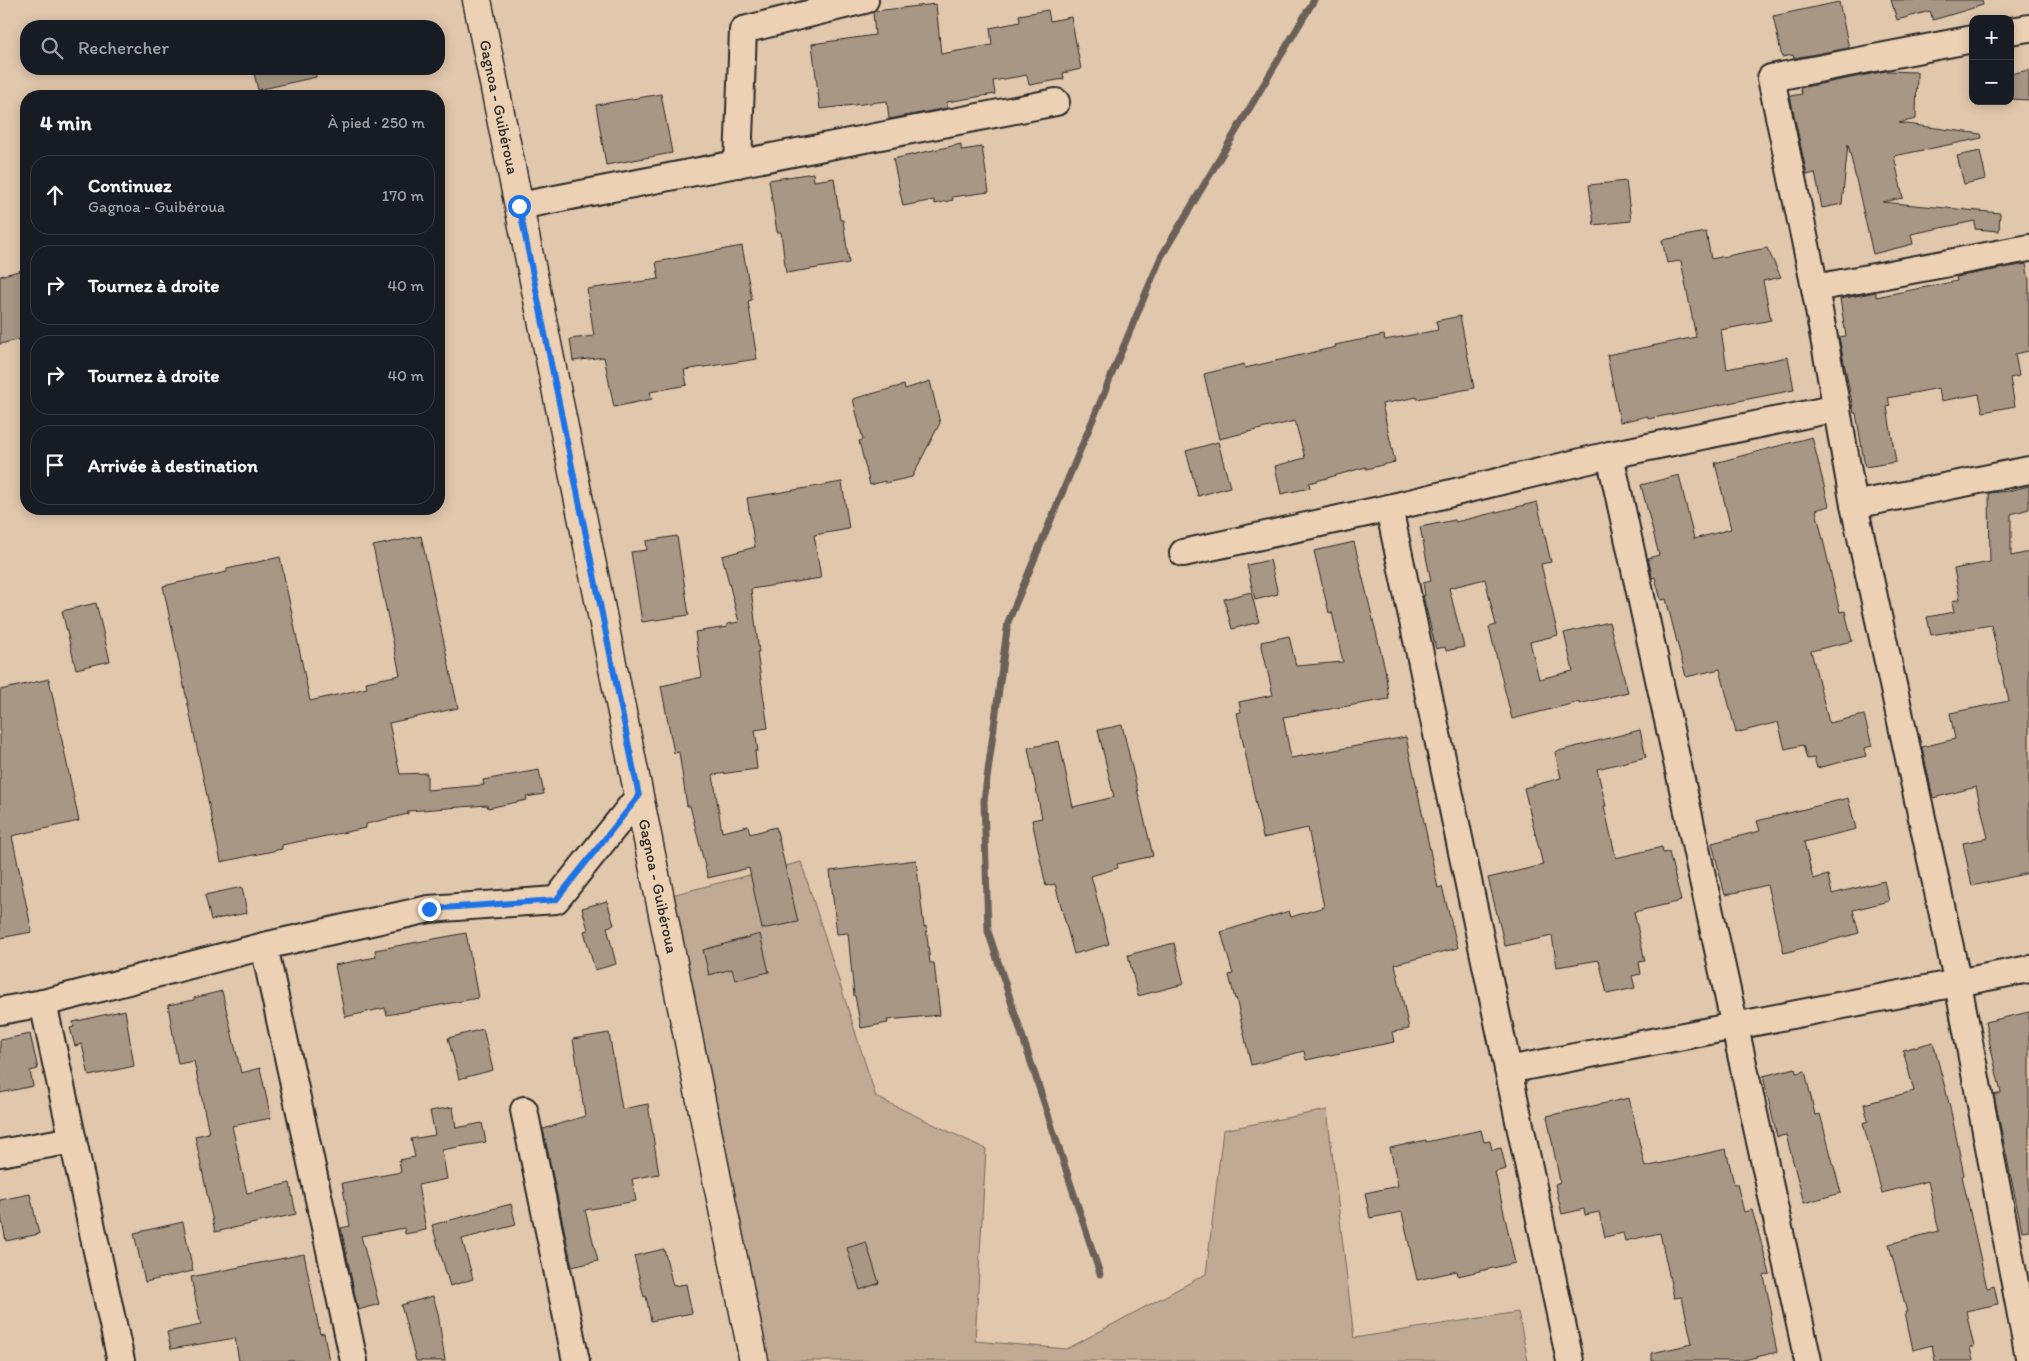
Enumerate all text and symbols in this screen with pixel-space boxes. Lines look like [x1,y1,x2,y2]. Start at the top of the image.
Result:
map controls [1969,15,2014,105]
button: + [1969,15,2014,60]
search box [20,20,445,75]
icon: search [38,34,66,62]
text: Rechercher [78,36,169,59]
street label: Gagnoa - Guibéroua [475,38,523,176]
button: − [1969,60,2014,105]
text: 4 min [40,110,92,135]
text: À pied · 250 m [328,113,425,132]
text: Continuez [88,174,172,197]
icon: ahead [41,181,69,209]
text: 170 m [382,186,424,205]
route start [508,195,531,218]
text: Gagnoa - Guibéroua [88,197,225,216]
icon: right [41,271,69,299]
text: Tournez à droite [88,274,220,297]
text: 40 m [387,276,424,295]
icon: right [41,361,69,389]
text: Tournez à droite [88,364,220,387]
text: 40 m [387,366,424,385]
icon: arrive [41,451,69,479]
text: Arrivée à destination [88,454,258,477]
street label: Gagnoa - Guibéroua [634,817,682,955]
route end [418,898,441,921]

